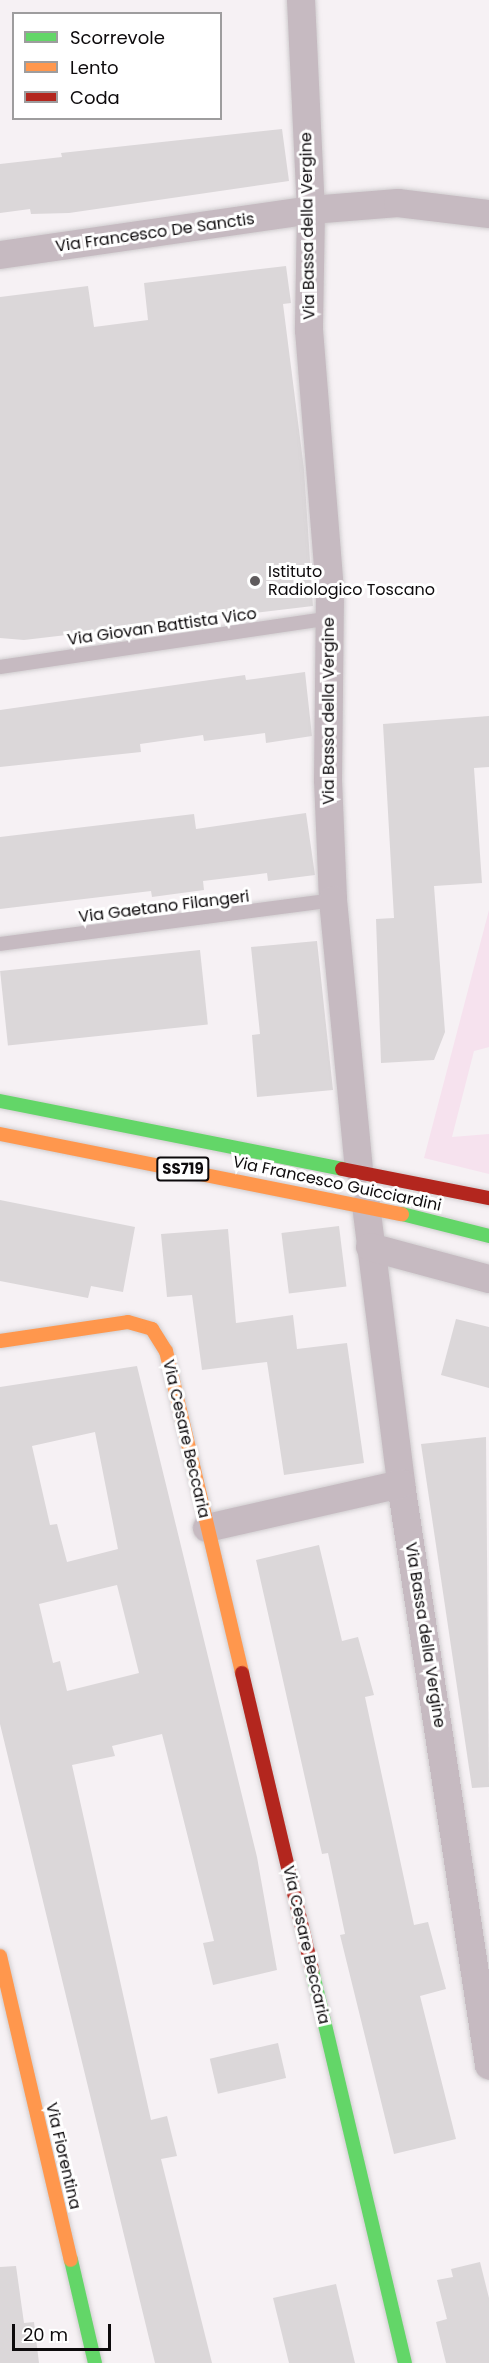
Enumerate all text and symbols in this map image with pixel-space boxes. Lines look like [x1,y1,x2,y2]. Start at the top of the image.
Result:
legend [12,12,222,120]
text: Scorrevole [70,25,165,50]
text: Lento [70,55,119,80]
text: Coda [70,85,120,110]
street label: Via Bassa della Vergine [297,132,319,320]
street label: Via Francesco De Sanctis [54,210,256,256]
place label: Istituto Radiologico Toscano [268,562,435,600]
marker: Istituto Radiologico Toscano [246,572,264,590]
street label: Via Giovan Battista Vico [66,604,258,650]
street label: Via Bassa della Vergine [319,617,339,805]
street label: Via Gaetano Filangeri [77,887,251,927]
street label: Via Francesco Guicciardini [231,1152,443,1216]
road number: SS719 [156,1157,210,1181]
street label: Via Cesare Beccaria [158,1358,214,1520]
street label: Via Bassa della Vergine [401,1541,449,1729]
street label: Via Cesare Beccaria [278,1864,334,2026]
street label: Via Fiorentina [41,2101,85,2211]
scale bar [15,2312,114,2350]
text: 20 m [23,2322,68,2347]

